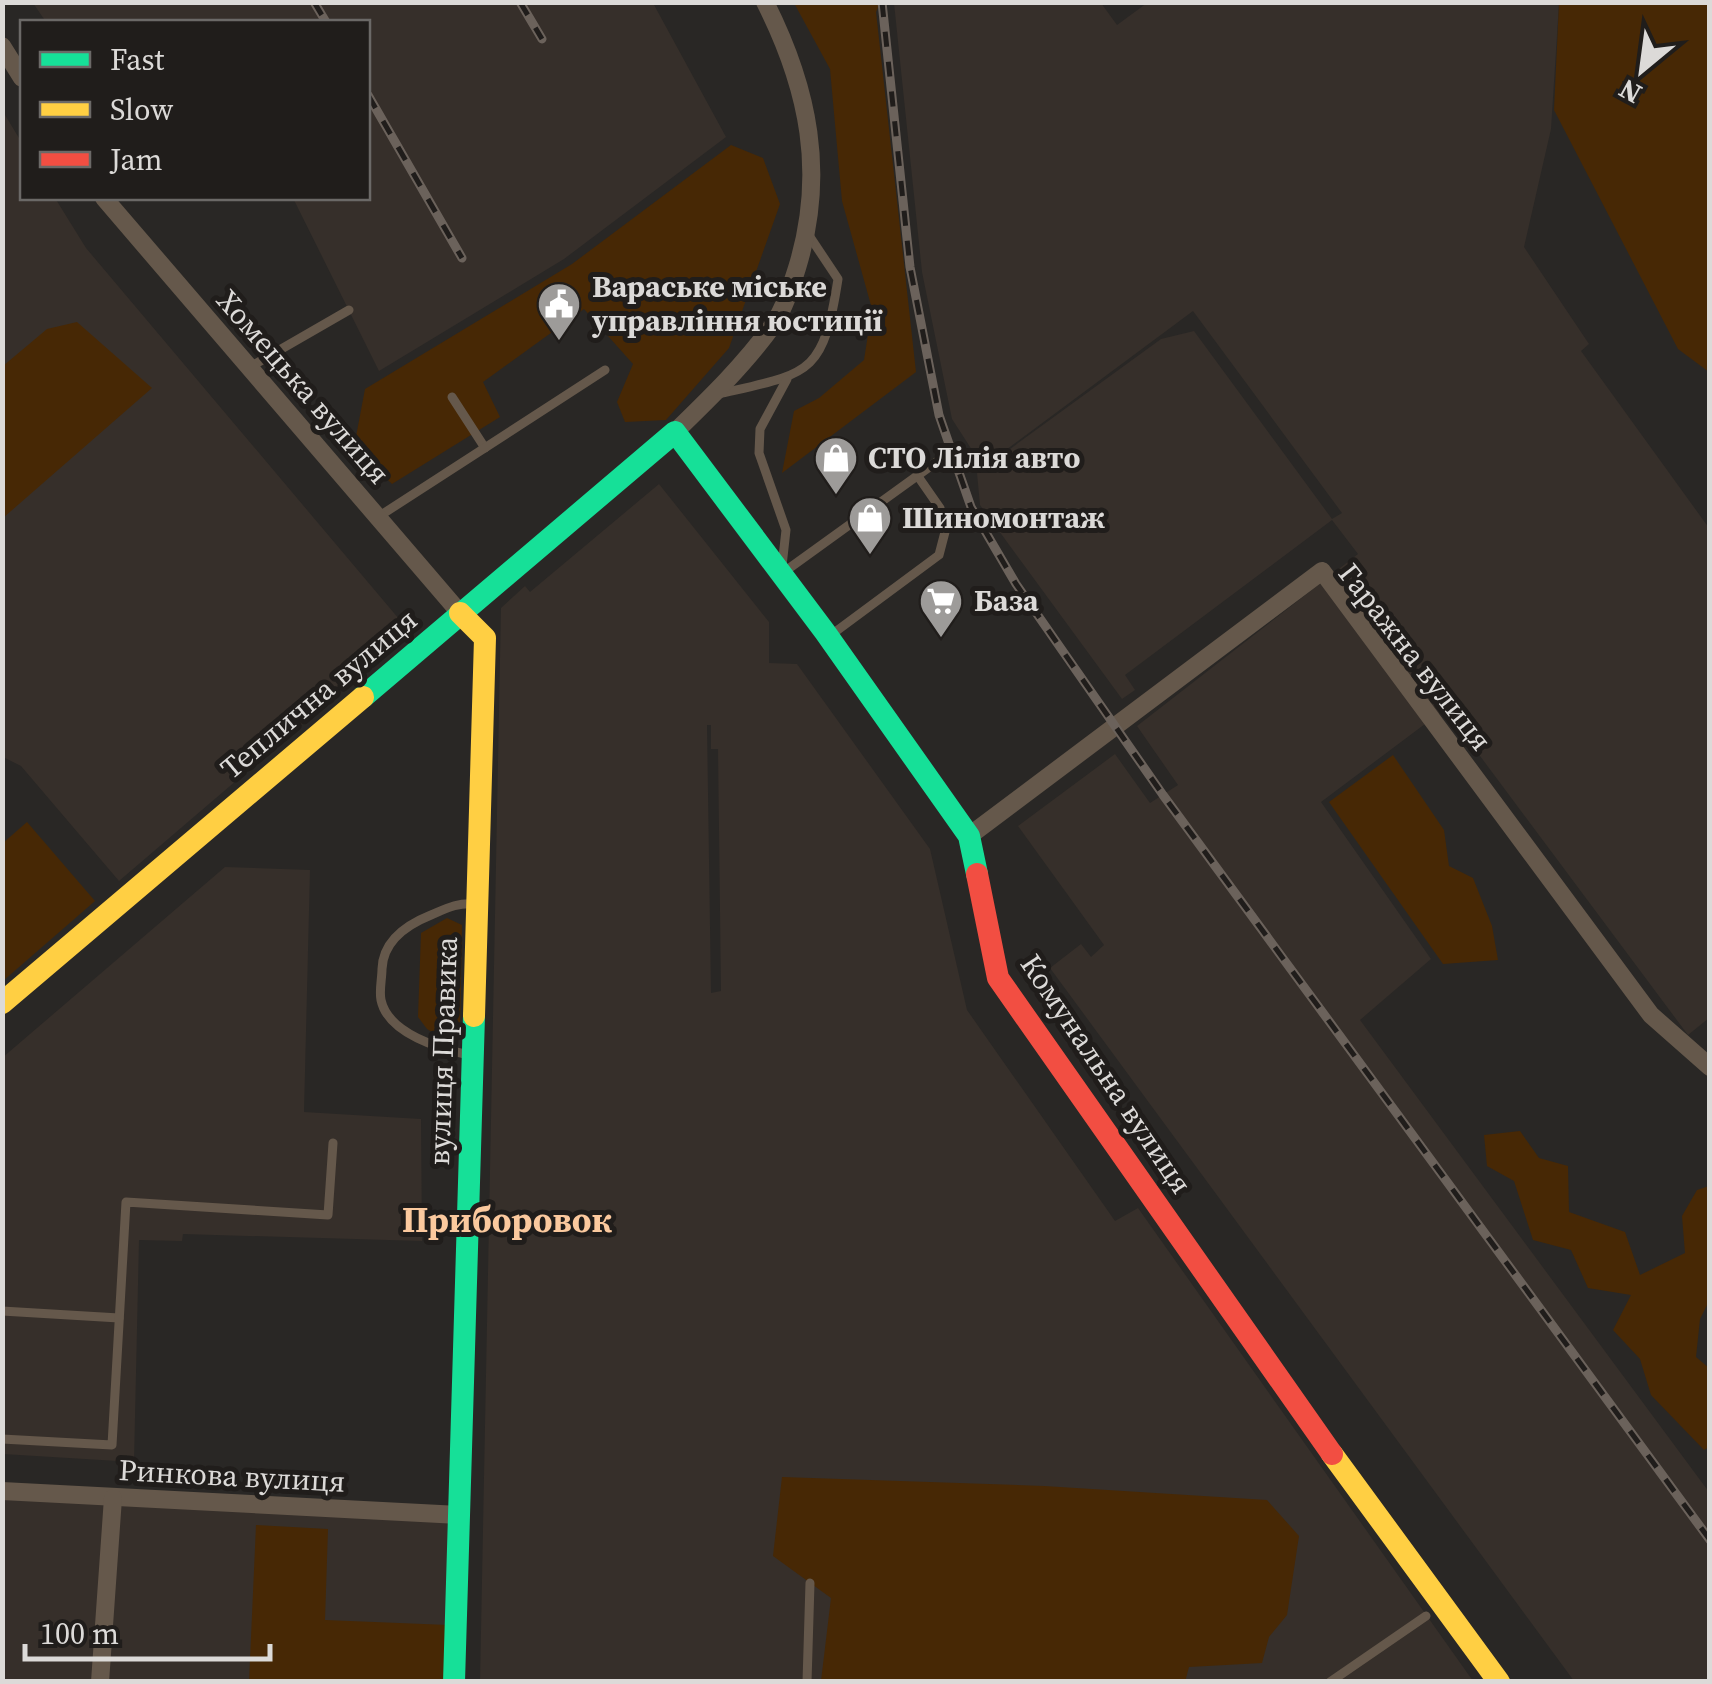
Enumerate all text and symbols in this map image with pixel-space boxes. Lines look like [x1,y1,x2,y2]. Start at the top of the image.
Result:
legend [20,20,370,200]
north arrow [1592,20,1692,120]
text: Fast [110,39,164,80]
text: N [1612,70,1648,113]
text: Slow [110,89,173,130]
text: Jam [109,139,163,180]
place label: Вараське міське управління юстиції [591,266,883,341]
street label: Хомецька вулиця [207,281,399,493]
public building icon: Вараське міське управління юстиції [536,281,582,342]
shop icon: СТО Лілія авто [813,435,859,496]
place label: СТО Лілія авто [868,437,1081,478]
shop icon: Шиномонтаж [847,495,893,556]
place label: Шиномонтаж [902,497,1105,538]
street label: Гаражна вулиця [1329,554,1502,759]
supermarket icon: База [918,578,964,639]
place label: База [974,580,1040,621]
street label: Теплична вулиця [212,599,426,788]
street label: вулиця Правика [418,935,467,1166]
street label: Комунальна вулиця [1011,946,1202,1202]
district label: Приборовок [402,1196,612,1244]
street label: Ринкова вулиця [118,1449,346,1502]
scale bar [25,1599,270,1661]
text: 100 m [40,1613,119,1654]

